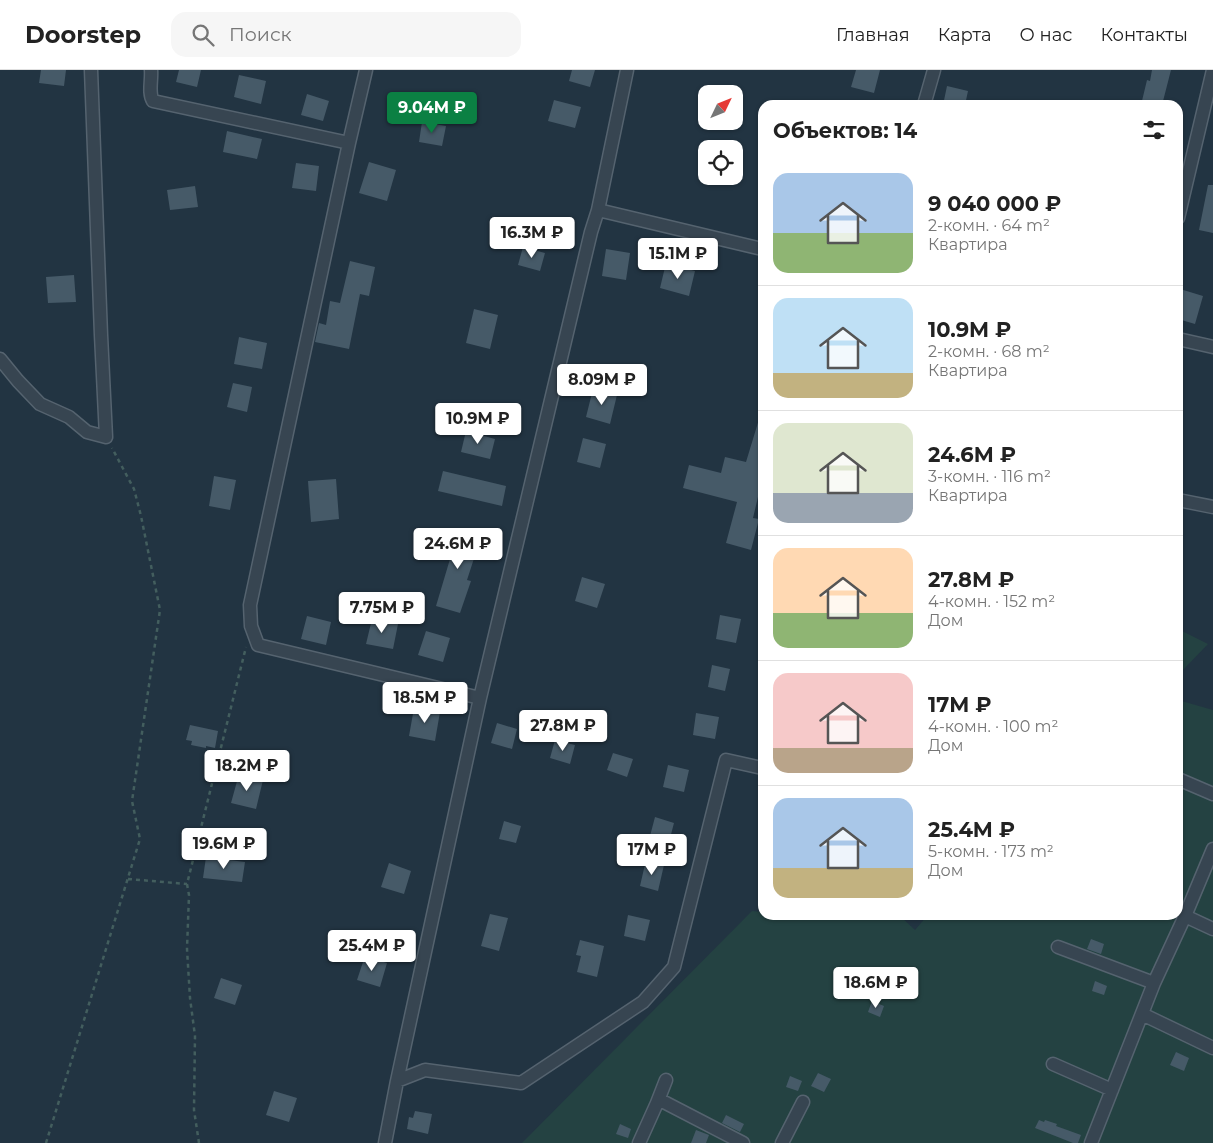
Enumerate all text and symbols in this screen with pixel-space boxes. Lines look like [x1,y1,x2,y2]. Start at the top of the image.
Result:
search box [171,12,521,57]
text: Doorstep [25,20,141,49]
icon: search [189,21,217,49]
text: Поиск [229,23,292,46]
text: Главная [836,24,910,46]
text: Карта [938,24,992,46]
text: О нас [1020,24,1072,46]
text: Контакты [1100,24,1188,46]
north arrow [698,85,742,130]
map controls [698,85,743,185]
pin: 9.04M ₽ [386,92,478,134]
text: 9.04M ₽ [398,98,466,117]
icon: filters [1140,116,1168,144]
text: Объектов: 14 [773,118,917,143]
button: locate [698,140,743,185]
text: 9 040 000 ₽ [928,191,1061,216]
icon: home [813,193,873,253]
pin: 16.3M ₽ [486,216,578,259]
text: 2-комн. · 64 m² [928,216,1050,235]
text: 16.3M ₽ [501,223,563,242]
text: Квартира [928,235,1008,254]
pin: 15.1M ₽ [632,238,724,280]
text: 15.1M ₽ [649,244,707,263]
text: 10.9M ₽ [928,317,1011,342]
icon: home [813,318,873,378]
text: 2-комн. · 68 m² [928,342,1050,361]
text: Квартира [928,361,1008,380]
pin: 8.09M ₽ [556,364,648,406]
text: 8.09M ₽ [568,370,636,389]
pin: 10.9M ₽ [432,402,524,445]
text: 10.9M ₽ [446,409,510,428]
text: 24.6M ₽ [928,442,1016,467]
icon: home [813,443,873,503]
text: 3-комн. · 116 m² [928,467,1051,486]
text: Квартира [928,486,1008,505]
pin: 24.6M ₽ [412,528,504,570]
text: 24.6M ₽ [424,534,492,553]
text: 27.8M ₽ [928,567,1014,592]
icon: home [813,568,873,628]
pin: 7.75M ₽ [336,592,428,634]
text: 4-комн. · 152 m² [928,592,1055,611]
text: 7.75M ₽ [350,598,414,617]
text: Дом [928,611,963,630]
pin: 18.5M ₽ [379,682,471,724]
text: 18.5M ₽ [394,688,456,707]
text: 17M ₽ [928,692,992,717]
icon: home [813,693,873,753]
pin: 27.8M ₽ [517,710,609,752]
text: 27.8M ₽ [530,716,596,735]
text: 4-комн. · 100 m² [928,717,1058,736]
text: Дом [928,736,963,755]
pin: 18.2M ₽ [201,750,293,792]
text: 18.2M ₽ [215,756,279,775]
text: 25.4M ₽ [928,817,1015,842]
icon: home [813,818,873,878]
pin: 19.6M ₽ [178,828,270,870]
text: 19.6M ₽ [193,834,255,853]
pin: 17M ₽ [617,834,687,876]
text: 17M ₽ [628,840,676,859]
text: 5-комн. · 173 m² [928,842,1054,861]
text: Дом [928,861,963,880]
pin: 25.4M ₽ [326,930,418,972]
text: 25.4M ₽ [339,936,405,955]
pin: 18.6M ₽ [830,966,922,1009]
text: 18.6M ₽ [844,973,908,992]

